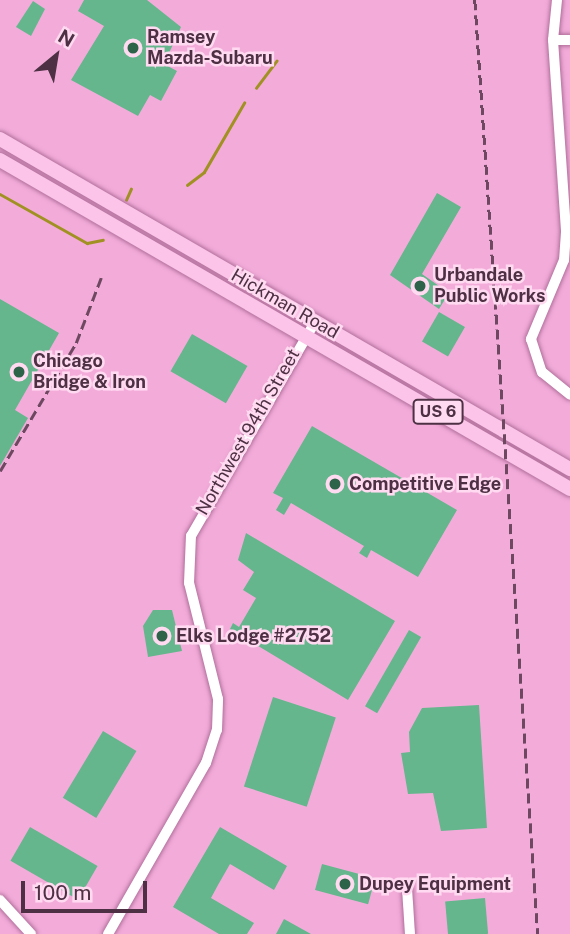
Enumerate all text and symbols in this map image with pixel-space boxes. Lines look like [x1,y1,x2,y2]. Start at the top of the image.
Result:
north arrow [21,21,91,91]
text: N [55,25,78,51]
place label: Ramsey Mazda-Subaru [147,27,273,70]
marker: Ramsey Mazda-Subaru [125,40,141,56]
street label: Hickman Road [227,264,343,344]
place label: Urbandale Public Works [434,265,546,308]
marker: Urbandale Public Works [412,278,428,294]
street label: Northwest 94th Street [191,345,305,519]
place label: Chicago Bridge & Iron [33,351,146,394]
marker: Chicago Bridge & Iron [11,364,27,380]
road number: US 6 [412,400,464,424]
place label: Competitive Edge [349,473,501,495]
marker: Competitive Edge [327,476,343,492]
place label: Elks Lodge #2752 [176,625,331,647]
marker: Elks Lodge #2752 [154,628,170,644]
scale bar [24,867,150,911]
place label: Dupey Equipment [359,873,511,895]
marker: Dupey Equipment [337,876,353,892]
text: 100 m [34,880,91,905]

